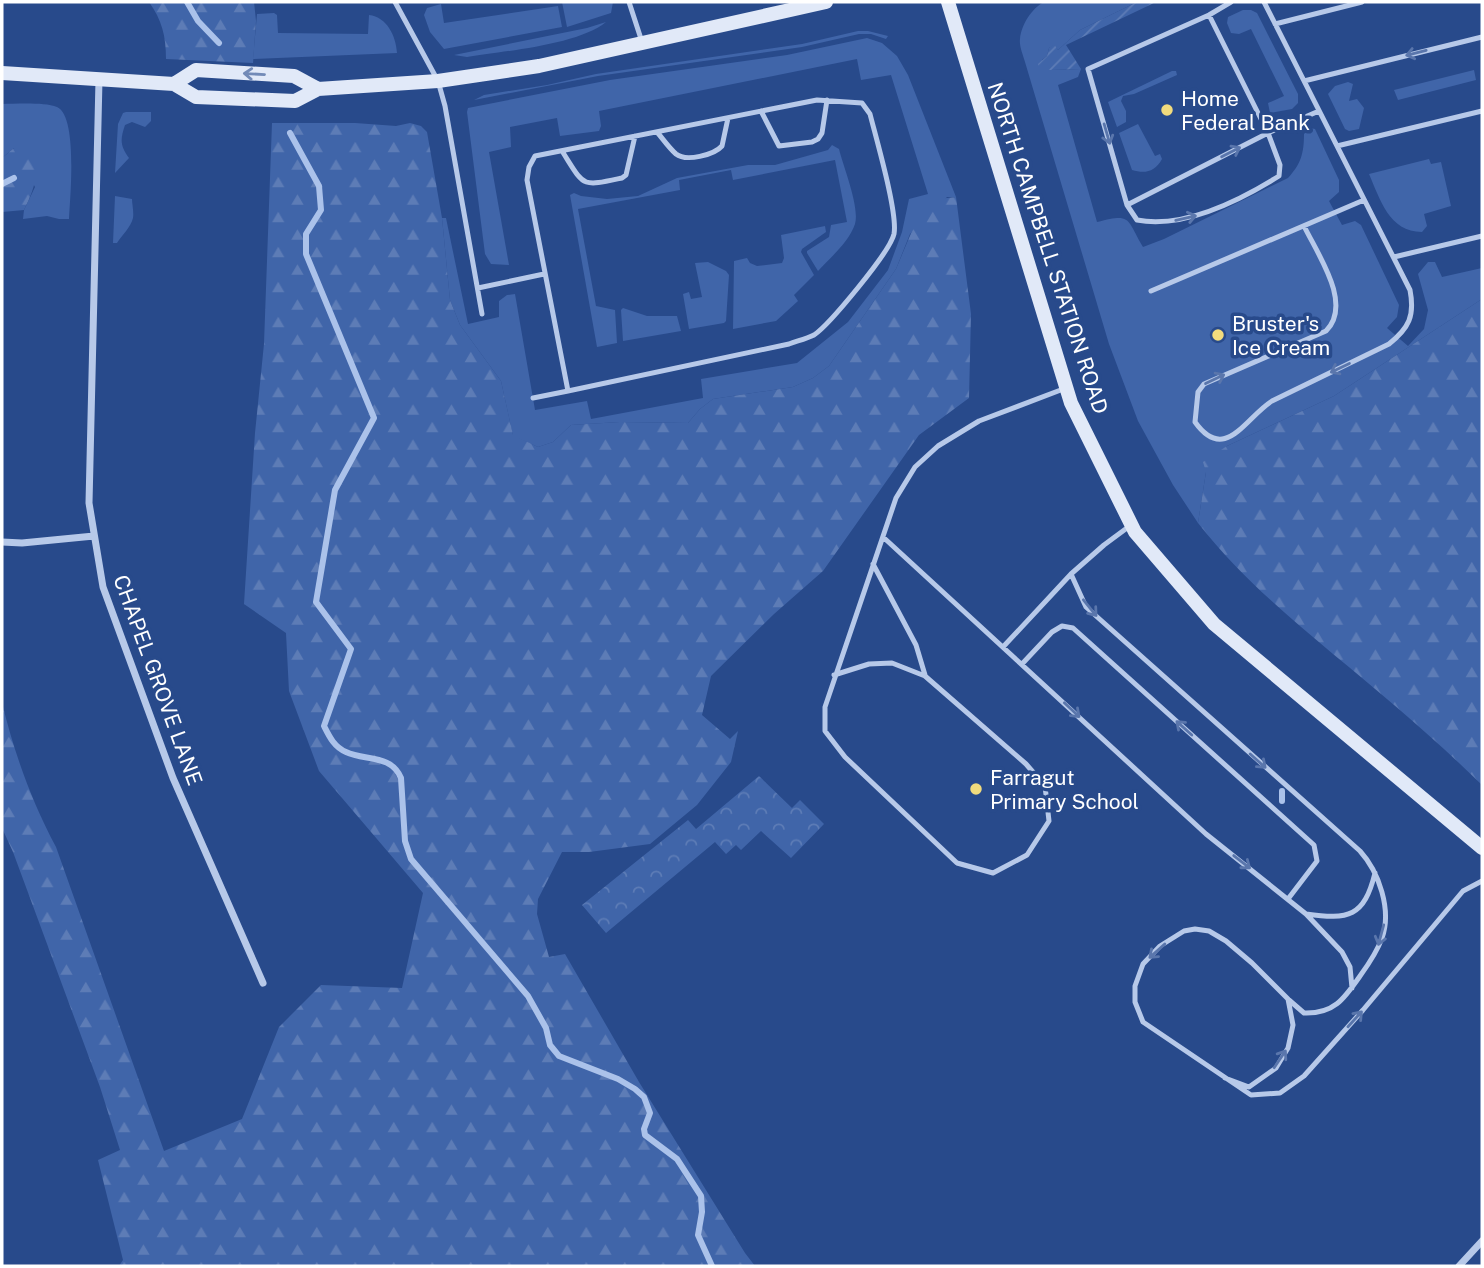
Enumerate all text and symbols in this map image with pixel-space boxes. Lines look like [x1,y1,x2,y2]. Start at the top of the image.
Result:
one-way arrow [1405,47,1428,60]
one-way arrow [243,67,266,80]
street label: NORTH CAMPBELL STATION ROAD [982,79,1114,417]
place label: Home Federal Bank [1181,86,1310,135]
marker: Home Federal Bank [1159,102,1175,118]
one-way arrow [1101,123,1114,145]
one-way arrow [1220,145,1241,159]
one-way arrow [1175,211,1197,224]
place label: Bruster's Ice Cream [1232,311,1330,360]
marker: Bruster's Ice Cream [1210,327,1226,343]
one-way arrow [1330,362,1351,375]
one-way arrow [1204,372,1225,386]
street label: CHAPEL GROVE LANE [108,571,208,789]
one-way arrow [1082,599,1098,617]
one-way arrow [1063,702,1080,719]
one-way arrow [1176,719,1193,736]
one-way arrow [1249,752,1266,769]
place label: Farragut Primary School [990,765,1139,814]
marker: Farragut Primary School [968,781,984,797]
one-way arrow [1232,854,1250,870]
one-way arrow [1374,924,1387,946]
one-way arrow [1148,943,1166,959]
one-way arrow [1347,1010,1363,1028]
one-way arrow [1273,1050,1288,1069]

